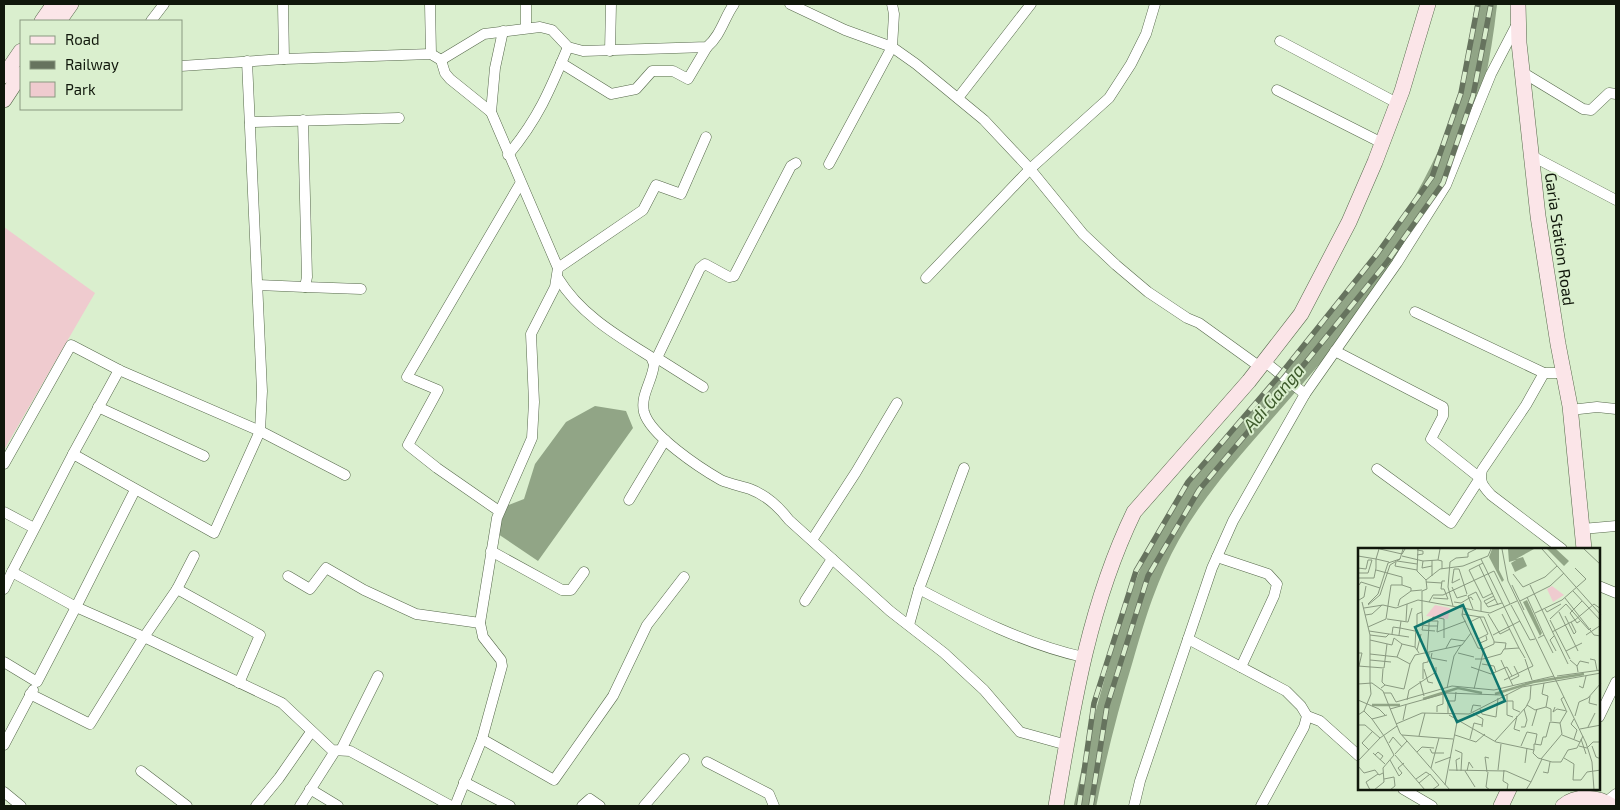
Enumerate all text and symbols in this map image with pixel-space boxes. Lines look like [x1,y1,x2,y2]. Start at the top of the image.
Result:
legend [20,20,182,110]
text: Road [65,30,100,48]
text: Railway [65,55,119,73]
text: Park [65,80,96,98]
street label: Garia Station Road [1542,171,1579,307]
water label: Adi Ganga [1237,359,1309,436]
inset map [1358,548,1600,790]

